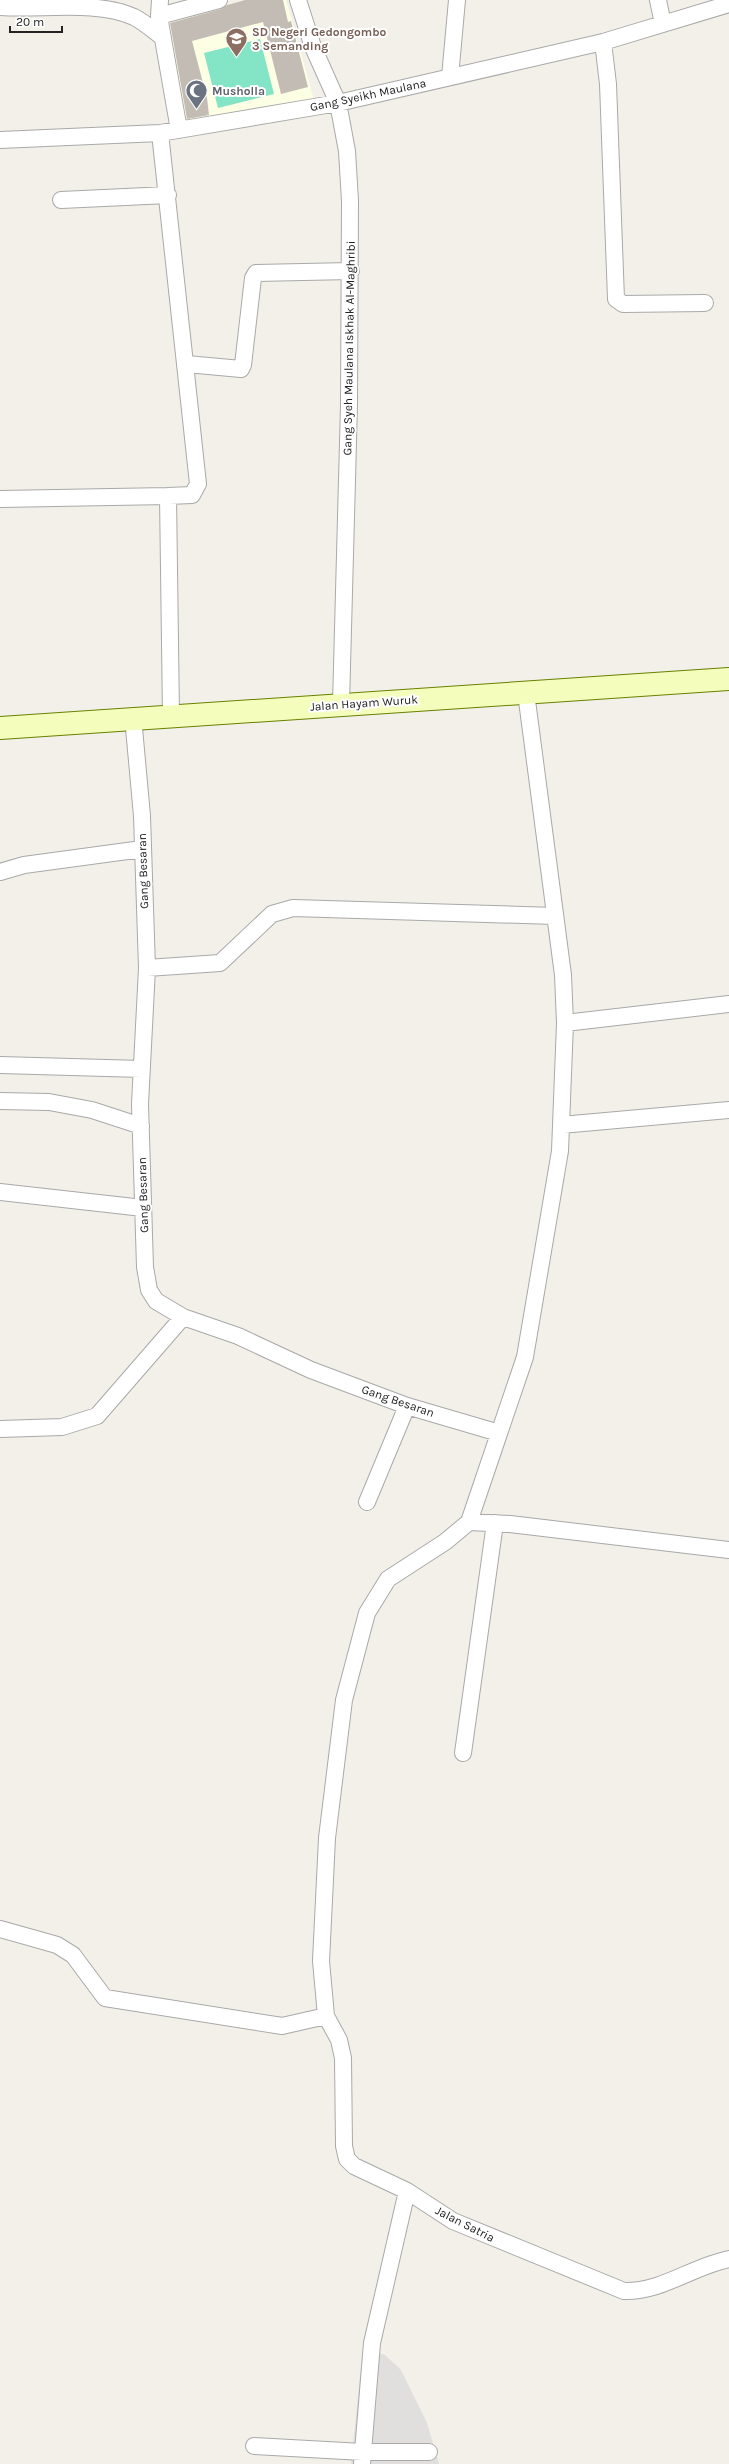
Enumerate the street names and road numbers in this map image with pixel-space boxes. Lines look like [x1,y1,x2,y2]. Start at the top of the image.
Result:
street label: Gang Syeikh Maulana [309,76,427,114]
street label: Gang Syeh Maulana Iskhak Al-Maghribi [340,241,358,455]
street label: Jalan Hayam Wuruk [309,692,419,714]
street label: Gang Besaran [135,833,151,909]
street label: Gang Besaran [135,1157,151,1233]
street label: Gang Besaran [360,1382,436,1420]
street label: Jalan Satria [433,2203,497,2245]

